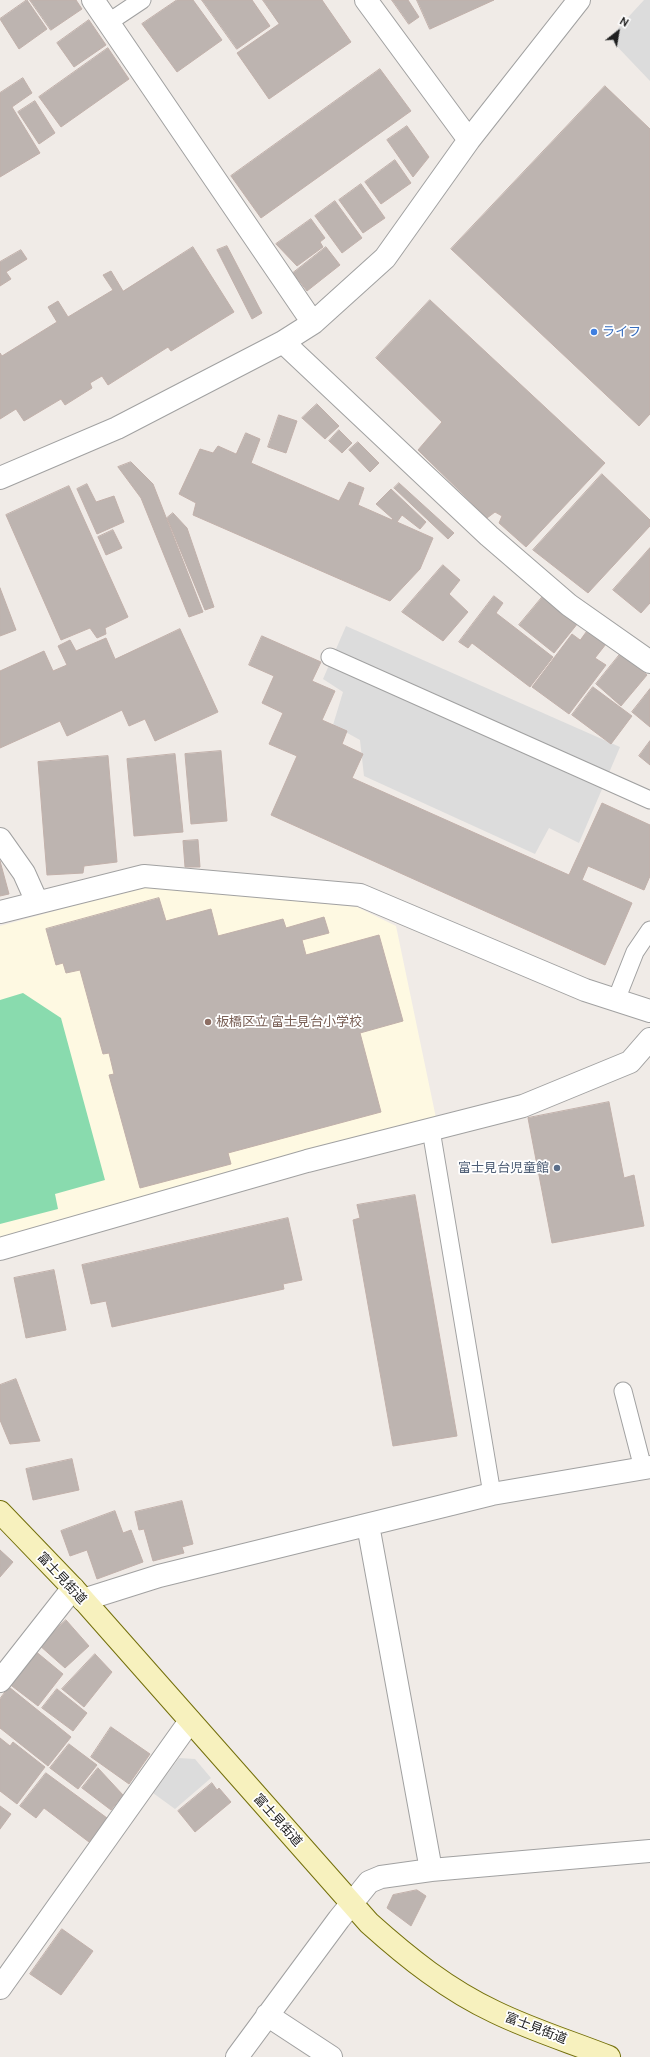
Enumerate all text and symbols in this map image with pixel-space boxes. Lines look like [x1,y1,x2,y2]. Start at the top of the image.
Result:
north arrow [598,12,638,52]
text: N [618,14,631,29]
place label: ライフ [602,324,641,340]
marker: ライフ [589,327,599,337]
place label: 板橋区立 富士見台小学校 [216,1014,362,1030]
marker: 板橋区立 富士見台小学校 [203,1017,213,1027]
place label: 富士見台児童館 [458,1160,549,1176]
marker: 富士見台児童館 [552,1163,562,1173]
street label: 富士見街道 [34,1549,90,1607]
street label: 富士見街道 [250,1791,306,1849]
street label: 富士見街道 [503,2009,569,2047]

